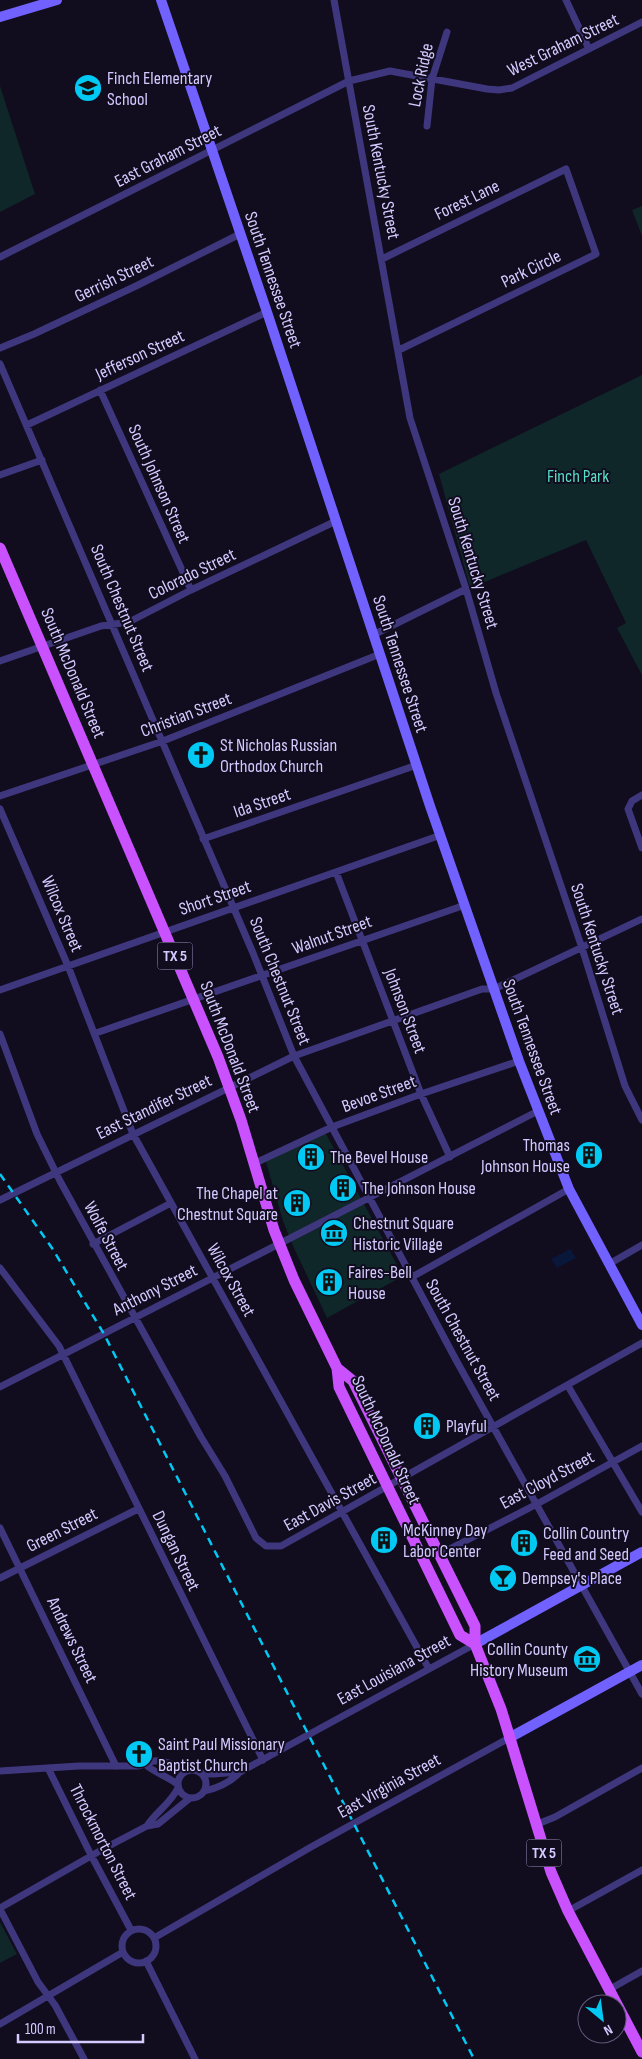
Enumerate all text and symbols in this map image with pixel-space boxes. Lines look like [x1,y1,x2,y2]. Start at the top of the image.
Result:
street label: West Graham Street [504,9,623,81]
street label: Lock Ridge [404,41,438,109]
place label: Finch Elementary School [107,68,212,110]
school or university icon: Finch Elementary School [73,73,103,103]
street label: South Kentucky Street [358,103,404,242]
street label: East Graham Street [111,120,225,192]
street label: Forest Lane [431,175,503,225]
street label: South Tennessee Street [240,209,306,351]
street label: Park Circle [498,246,564,292]
street label: Gerrish Street [71,251,157,307]
street label: Jefferson Street [91,325,188,385]
street label: South Johnson Street [123,421,195,547]
park label: Finch Park [547,466,609,487]
street label: South Kentucky Street [443,495,503,632]
street label: South Chestnut Street [86,541,158,675]
street label: Colorado Street [145,544,240,604]
street label: South Tennessee Street [368,593,432,736]
street label: South McDonald Street [36,605,110,742]
street label: Christian Street [138,688,235,742]
place label: St Nicholas Russian Orthodox Church [220,735,337,777]
church icon: St Nicholas Russian Orthodox Church [186,740,216,770]
street label: Ida Street [231,783,294,823]
street label: Wilcox Street [37,873,88,956]
street label: Short Street [176,876,254,920]
street label: South Kentucky Street [566,881,628,1018]
street label: Walnut Street [289,911,375,959]
street label: South Chestnut Street [245,914,315,1048]
road number: TX 5 [158,942,192,969]
street label: Johnson Street [379,965,431,1057]
street label: South Tennessee Street [498,976,566,1118]
street label: South McDonald Street [195,978,265,1116]
street label: East Standifer Street [93,1070,215,1144]
street label: Bevoe Street [339,1071,419,1117]
place label: Thomas Johnson House [480,1135,570,1177]
building icon: Thomas Johnson House [574,1140,604,1170]
building icon: The Bevel House [296,1142,326,1172]
place label: The Bevel House [330,1147,428,1168]
building icon: The Johnson House [328,1173,358,1203]
place label: The Johnson House [362,1178,476,1199]
place label: The Chapel at Chestnut Square [177,1183,278,1225]
building icon: The Chapel at Chestnut Square [282,1188,312,1218]
street label: Wolfe Street [79,1198,133,1275]
place label: Chestnut Square Historic Village [353,1213,454,1255]
museum icon: Chestnut Square Historic Village [319,1218,349,1248]
street label: Wilcox Street [202,1240,260,1321]
street label: Anthony Street [108,1260,201,1321]
place label: Faires-Bell House [348,1262,412,1304]
building icon: Faires-Bell House [314,1267,344,1297]
street label: South Chestnut Street [421,1275,505,1405]
street label: South McDonald Street [347,1372,425,1508]
building icon: Playful [412,1411,442,1441]
place label: Playful [446,1416,487,1437]
street label: East Cloyd Street [496,1446,598,1514]
street label: East Davis Street [280,1468,380,1536]
street label: Green Street [23,1503,101,1557]
street label: Dungan Street [148,1508,205,1595]
place label: McKinney Day Labor Center [403,1520,487,1562]
place label: Collin Country Feed and Seed [543,1523,629,1565]
building icon: McKinney Day Labor Center [369,1525,399,1555]
building icon: Collin Country Feed and Seed [509,1528,539,1558]
bar icon: Dempsey's Place [488,1563,518,1593]
place label: Dempsey's Place [522,1568,622,1589]
street label: Andrews Street [42,1593,102,1687]
street label: East Louisiana Street [334,1630,455,1710]
place label: Collin County History Museum [470,1639,568,1681]
museum icon: Collin County History Museum [572,1644,602,1674]
place label: Saint Paul Missionary Baptist Church [158,1734,285,1776]
church icon: Saint Paul Missionary Baptist Church [124,1739,154,1769]
street label: East Virginia Street [334,1749,445,1823]
street label: Throckmorton Street [65,1781,141,1904]
road number: TX 5 [526,1840,562,1866]
north arrow [577,1994,627,2044]
scale bar [18,2012,142,2044]
text: 100 m [25,2020,56,2039]
text: N [601,2021,615,2039]

